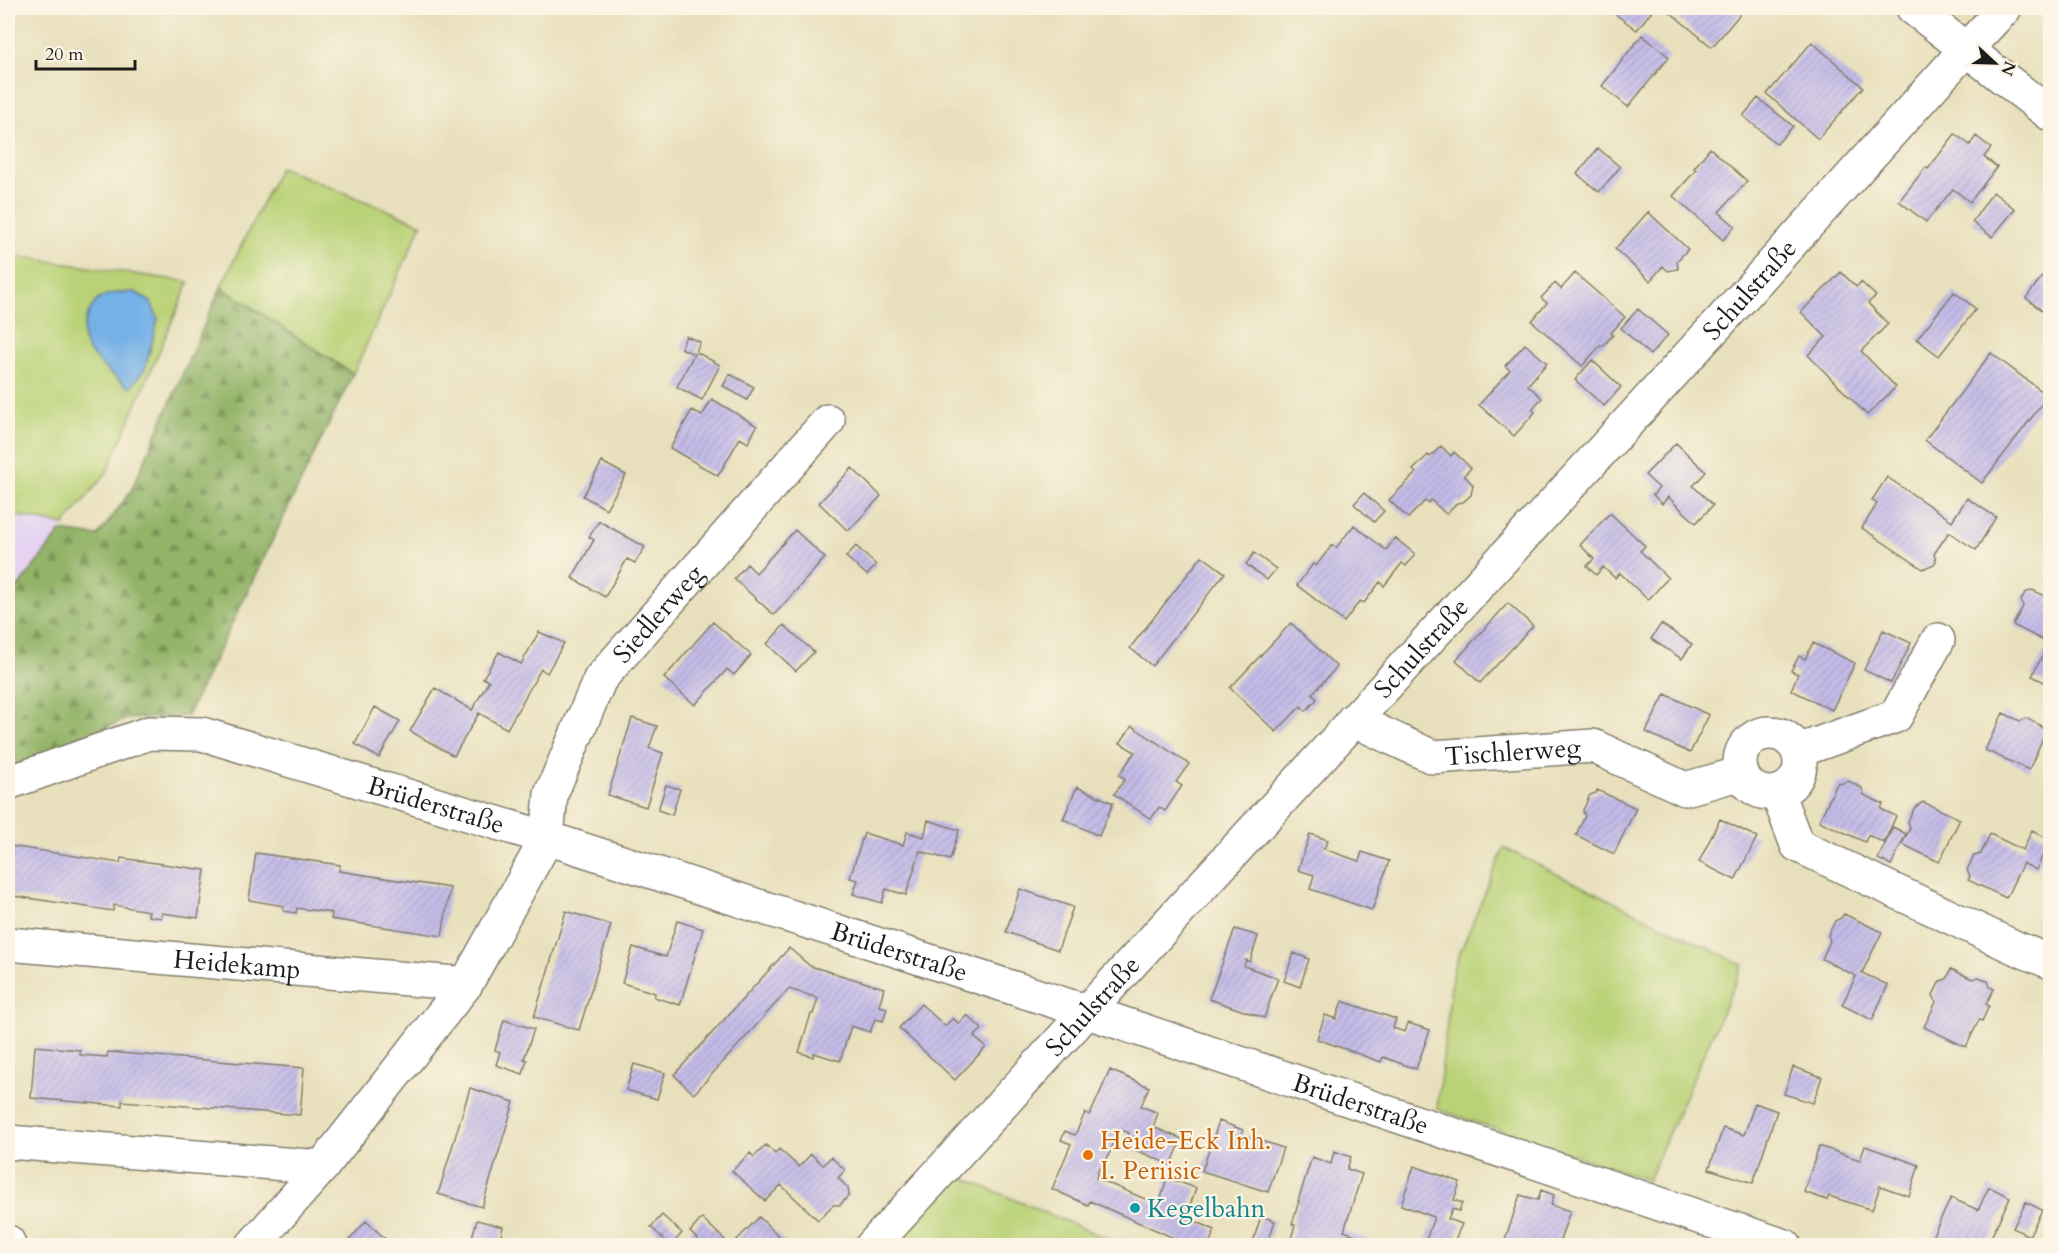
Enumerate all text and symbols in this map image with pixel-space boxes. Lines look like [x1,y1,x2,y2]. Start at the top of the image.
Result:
scale bar [36,33,135,71]
north arrow [1965,33,2025,93]
text: 20 m [45,42,84,67]
text: N [1995,58,2021,79]
street label: Schulstraße [1695,232,1805,348]
street label: Siedlerweg [605,557,712,671]
street label: Schulstraße [1366,590,1477,706]
street label: Tischlerweg [1443,730,1582,774]
street label: Brüderstraße [363,768,509,842]
street label: Brüderstraße [826,913,972,990]
street label: Heidekamp [172,942,302,987]
street label: Schulstraße [1038,948,1148,1064]
street label: Brüderstraße [1288,1065,1433,1143]
place label: Heide-Eck Inh. I. Periisic [1100,1123,1271,1188]
marker: Heide-Eck Inh. I. Periisic [1081,1148,1095,1162]
place label: Kegelbahn [1147,1191,1266,1226]
marker: Kegelbahn [1128,1201,1142,1215]

